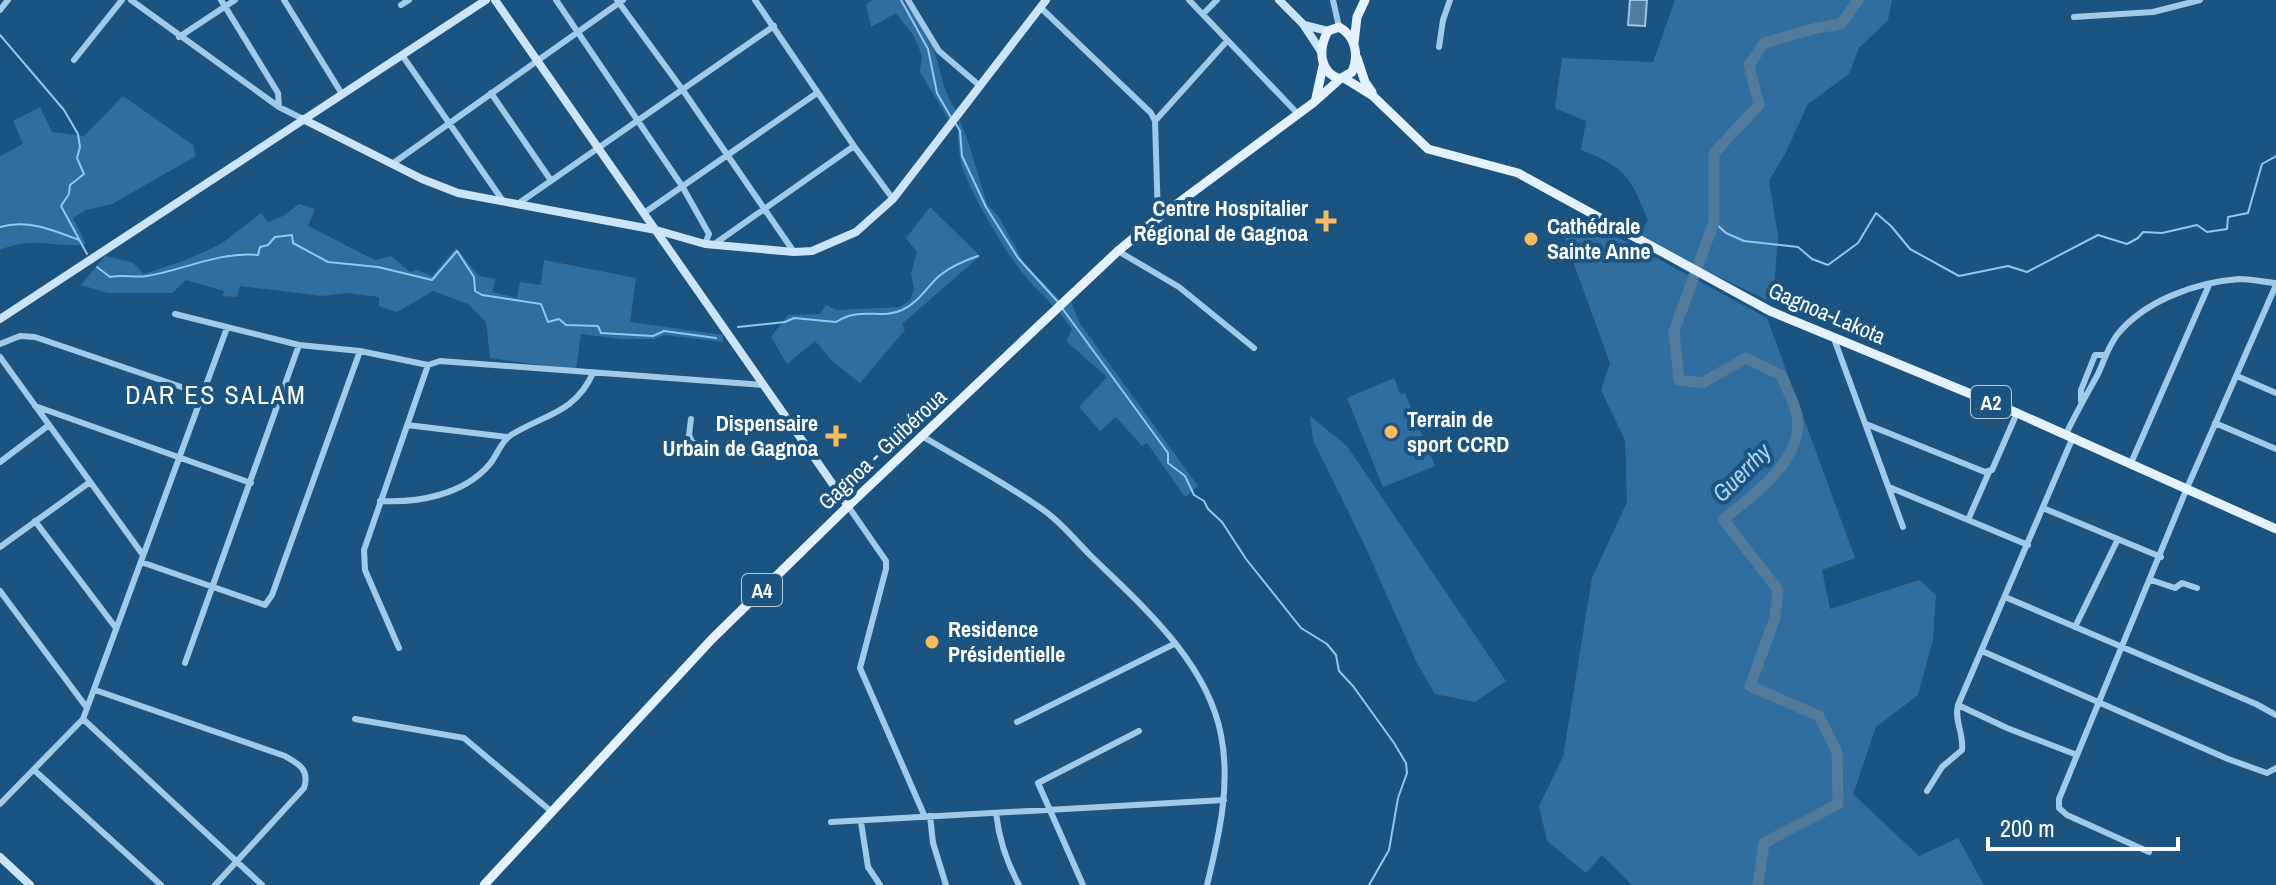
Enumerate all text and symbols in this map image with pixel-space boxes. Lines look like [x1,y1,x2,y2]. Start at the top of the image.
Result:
place label: Centre Hospitalier Régional de Gagnoa [1134,193,1308,248]
marker: Centre Hospitalier Régional de Gagnoa [1315,210,1337,232]
place label: Cathédrale Sainte Anne [1547,211,1651,266]
marker: Cathédrale Sainte Anne [1522,230,1540,248]
street label: Gagnoa-Lakota [1764,275,1890,351]
district label: DAR ES SALAM [125,377,307,412]
street label: Gagnoa - Guibéroua [811,382,953,516]
road number: A2 [1971,386,2011,418]
place label: Terrain de sport CCRD [1407,404,1509,459]
place label: Dispensaire Urbain de Gagnoa [663,408,818,463]
marker: Terrain de sport CCRD [1382,423,1400,441]
marker: Dispensaire Urbain de Gagnoa [825,425,847,447]
water label: Guerrhy [1705,435,1778,508]
road number: A4 [742,574,782,606]
place label: Residence Présidentielle [948,614,1065,669]
marker: Residence Présidentielle [923,633,941,651]
scale bar [1988,801,2178,851]
text: 200 m [2000,812,2055,844]

